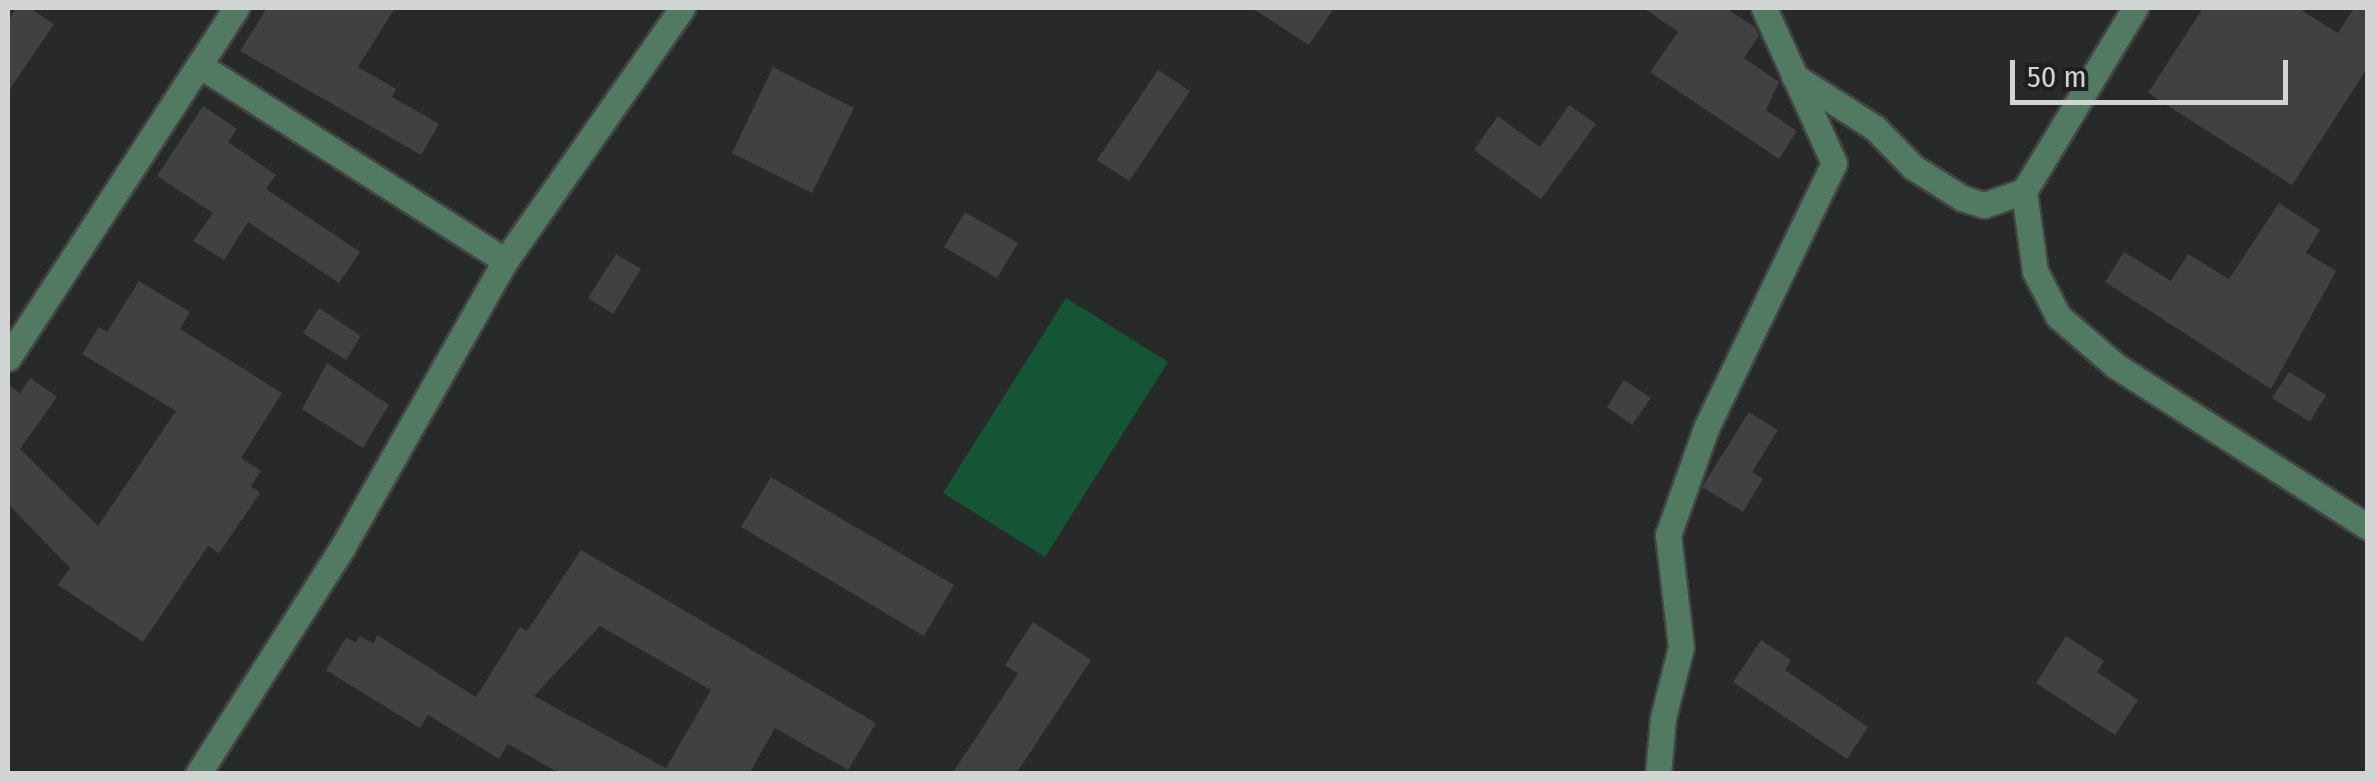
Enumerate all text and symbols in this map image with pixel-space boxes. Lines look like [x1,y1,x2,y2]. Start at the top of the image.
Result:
scale bar [2015,40,2292,102]
text: 50 m [2027,59,2087,95]

